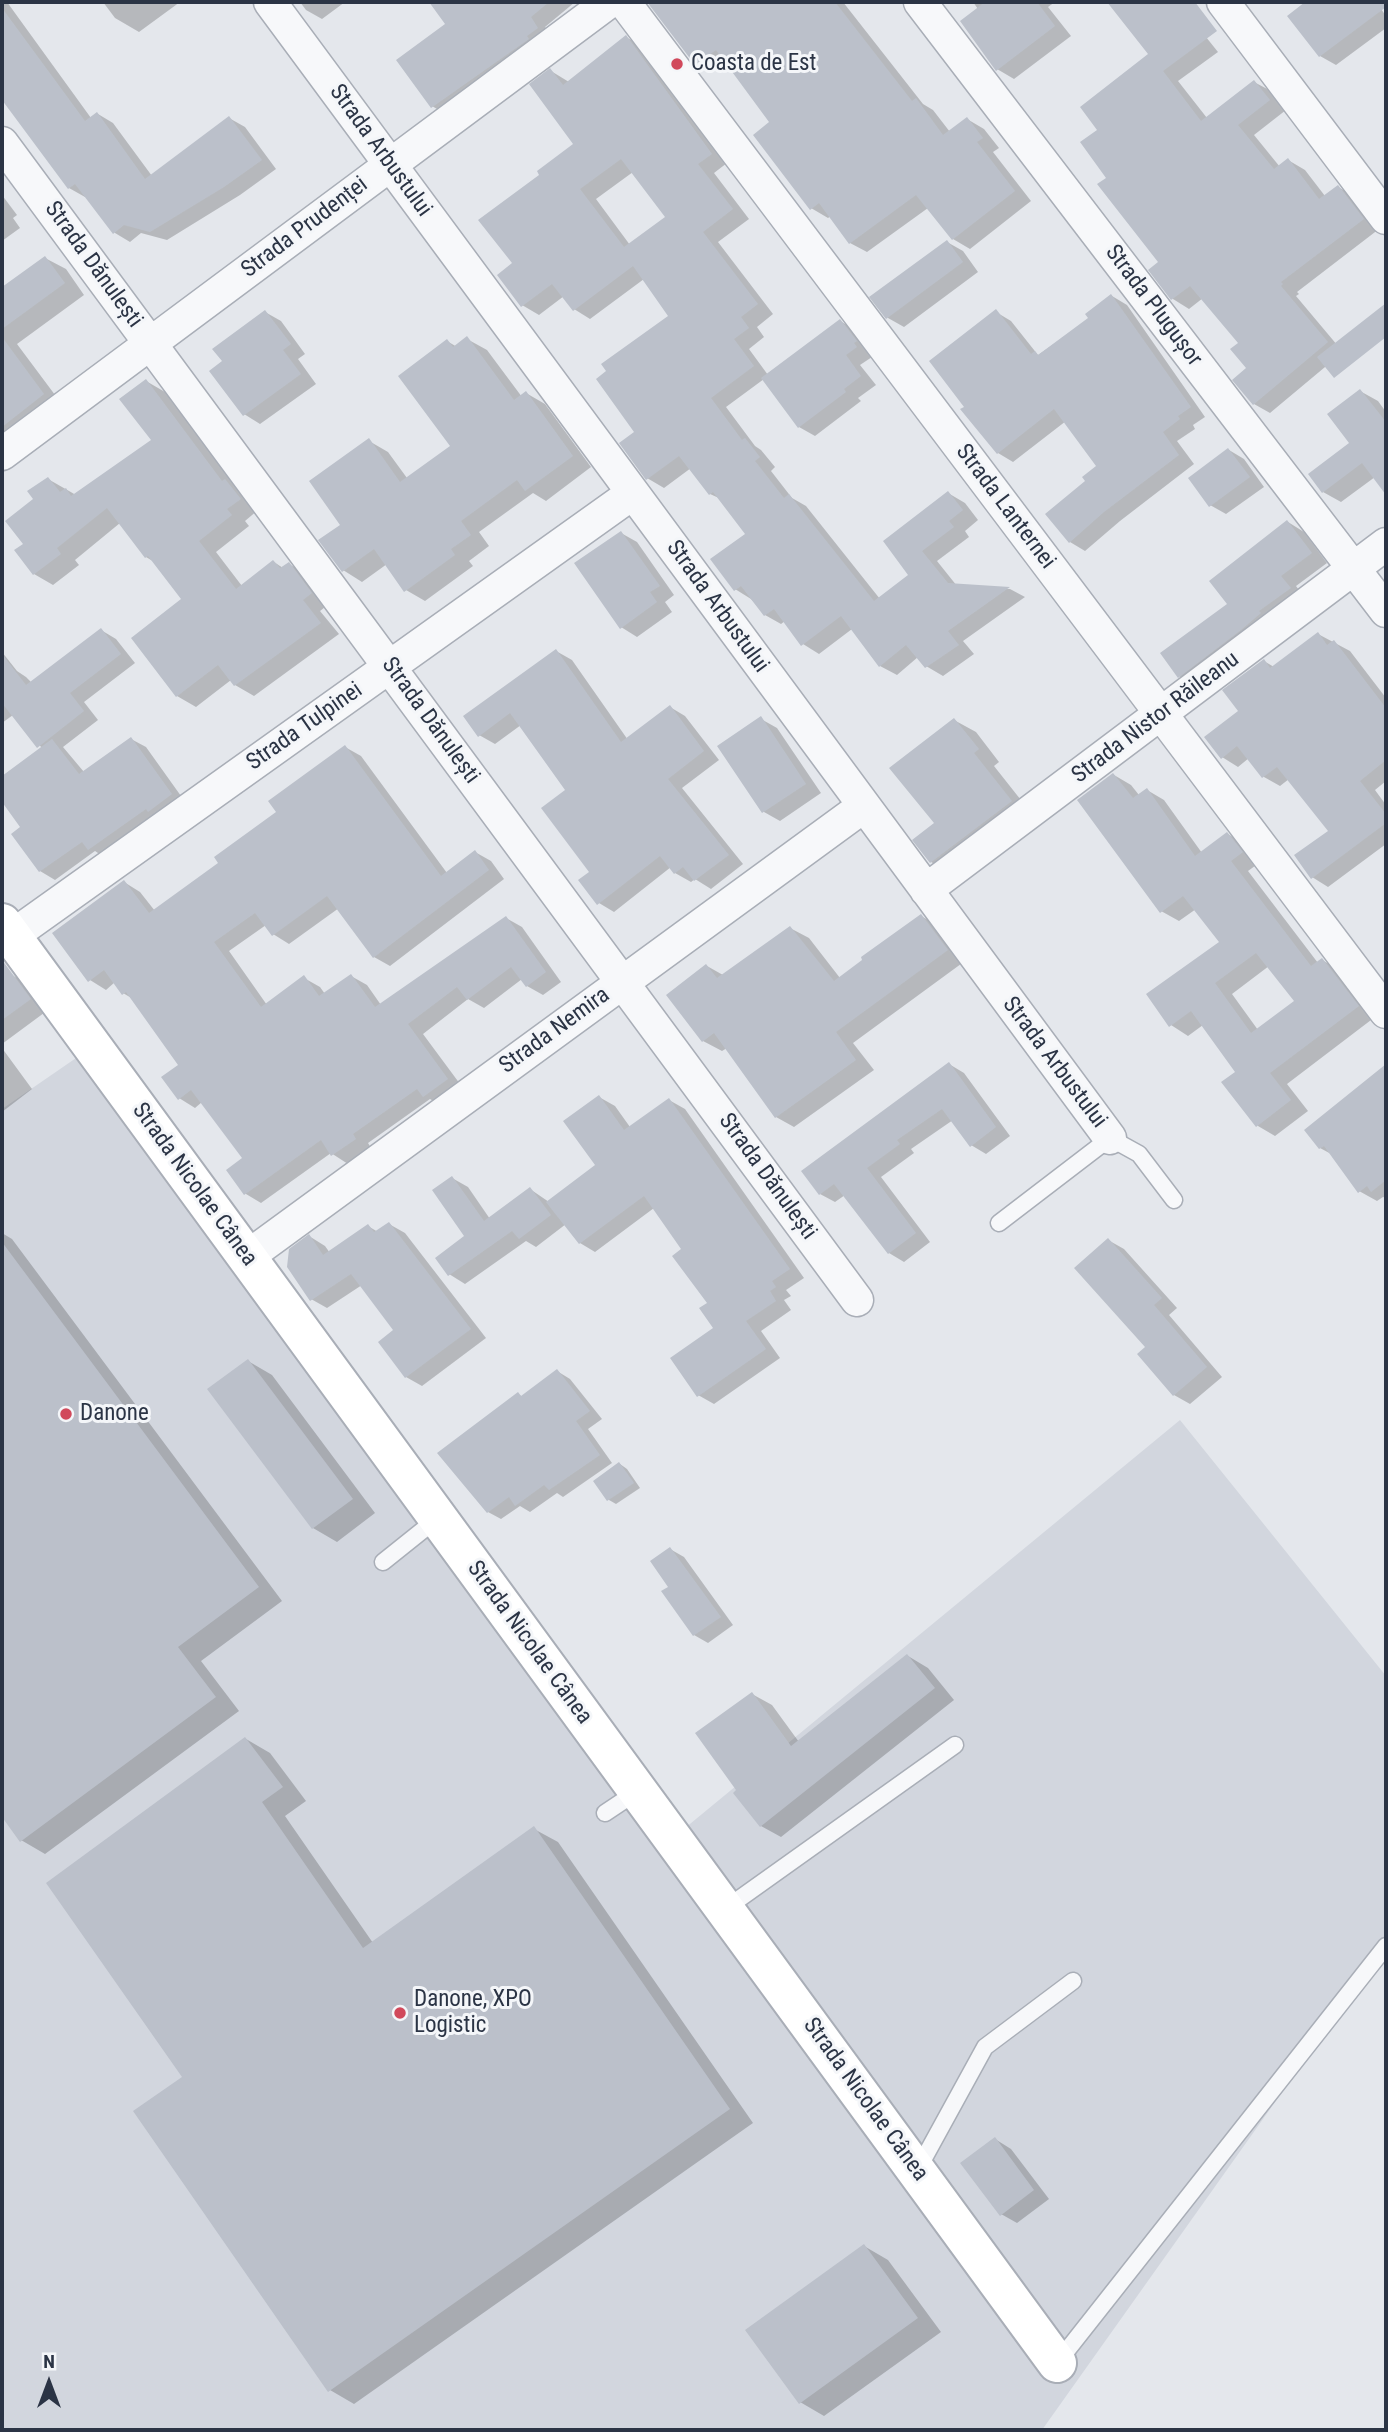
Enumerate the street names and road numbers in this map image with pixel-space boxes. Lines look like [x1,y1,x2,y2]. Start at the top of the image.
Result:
street label: Strada Arbustului [323,79,437,223]
street label: Strada Prudenței [236,172,374,284]
street label: Strada Dănulești [38,197,148,333]
street label: Strada Plugușor [1098,240,1208,372]
street label: Strada Lanternei [949,439,1061,575]
street label: Strada Arbustului [660,535,774,679]
street label: Strada Nistor Răileanu [1067,646,1245,790]
street label: Strada Dănulești [375,653,485,789]
street label: Strada Tulpinei [242,677,368,777]
street label: Strada Nemira [495,982,615,1080]
street label: Strada Arbustului [996,992,1112,1134]
street label: Strada Nicolae Cânea [126,1098,262,1272]
street label: Strada Dănulești [712,1109,822,1245]
street label: Strada Nicolae Cânea [461,1556,597,1730]
street label: Strada Nicolae Cânea [797,2013,933,2187]

